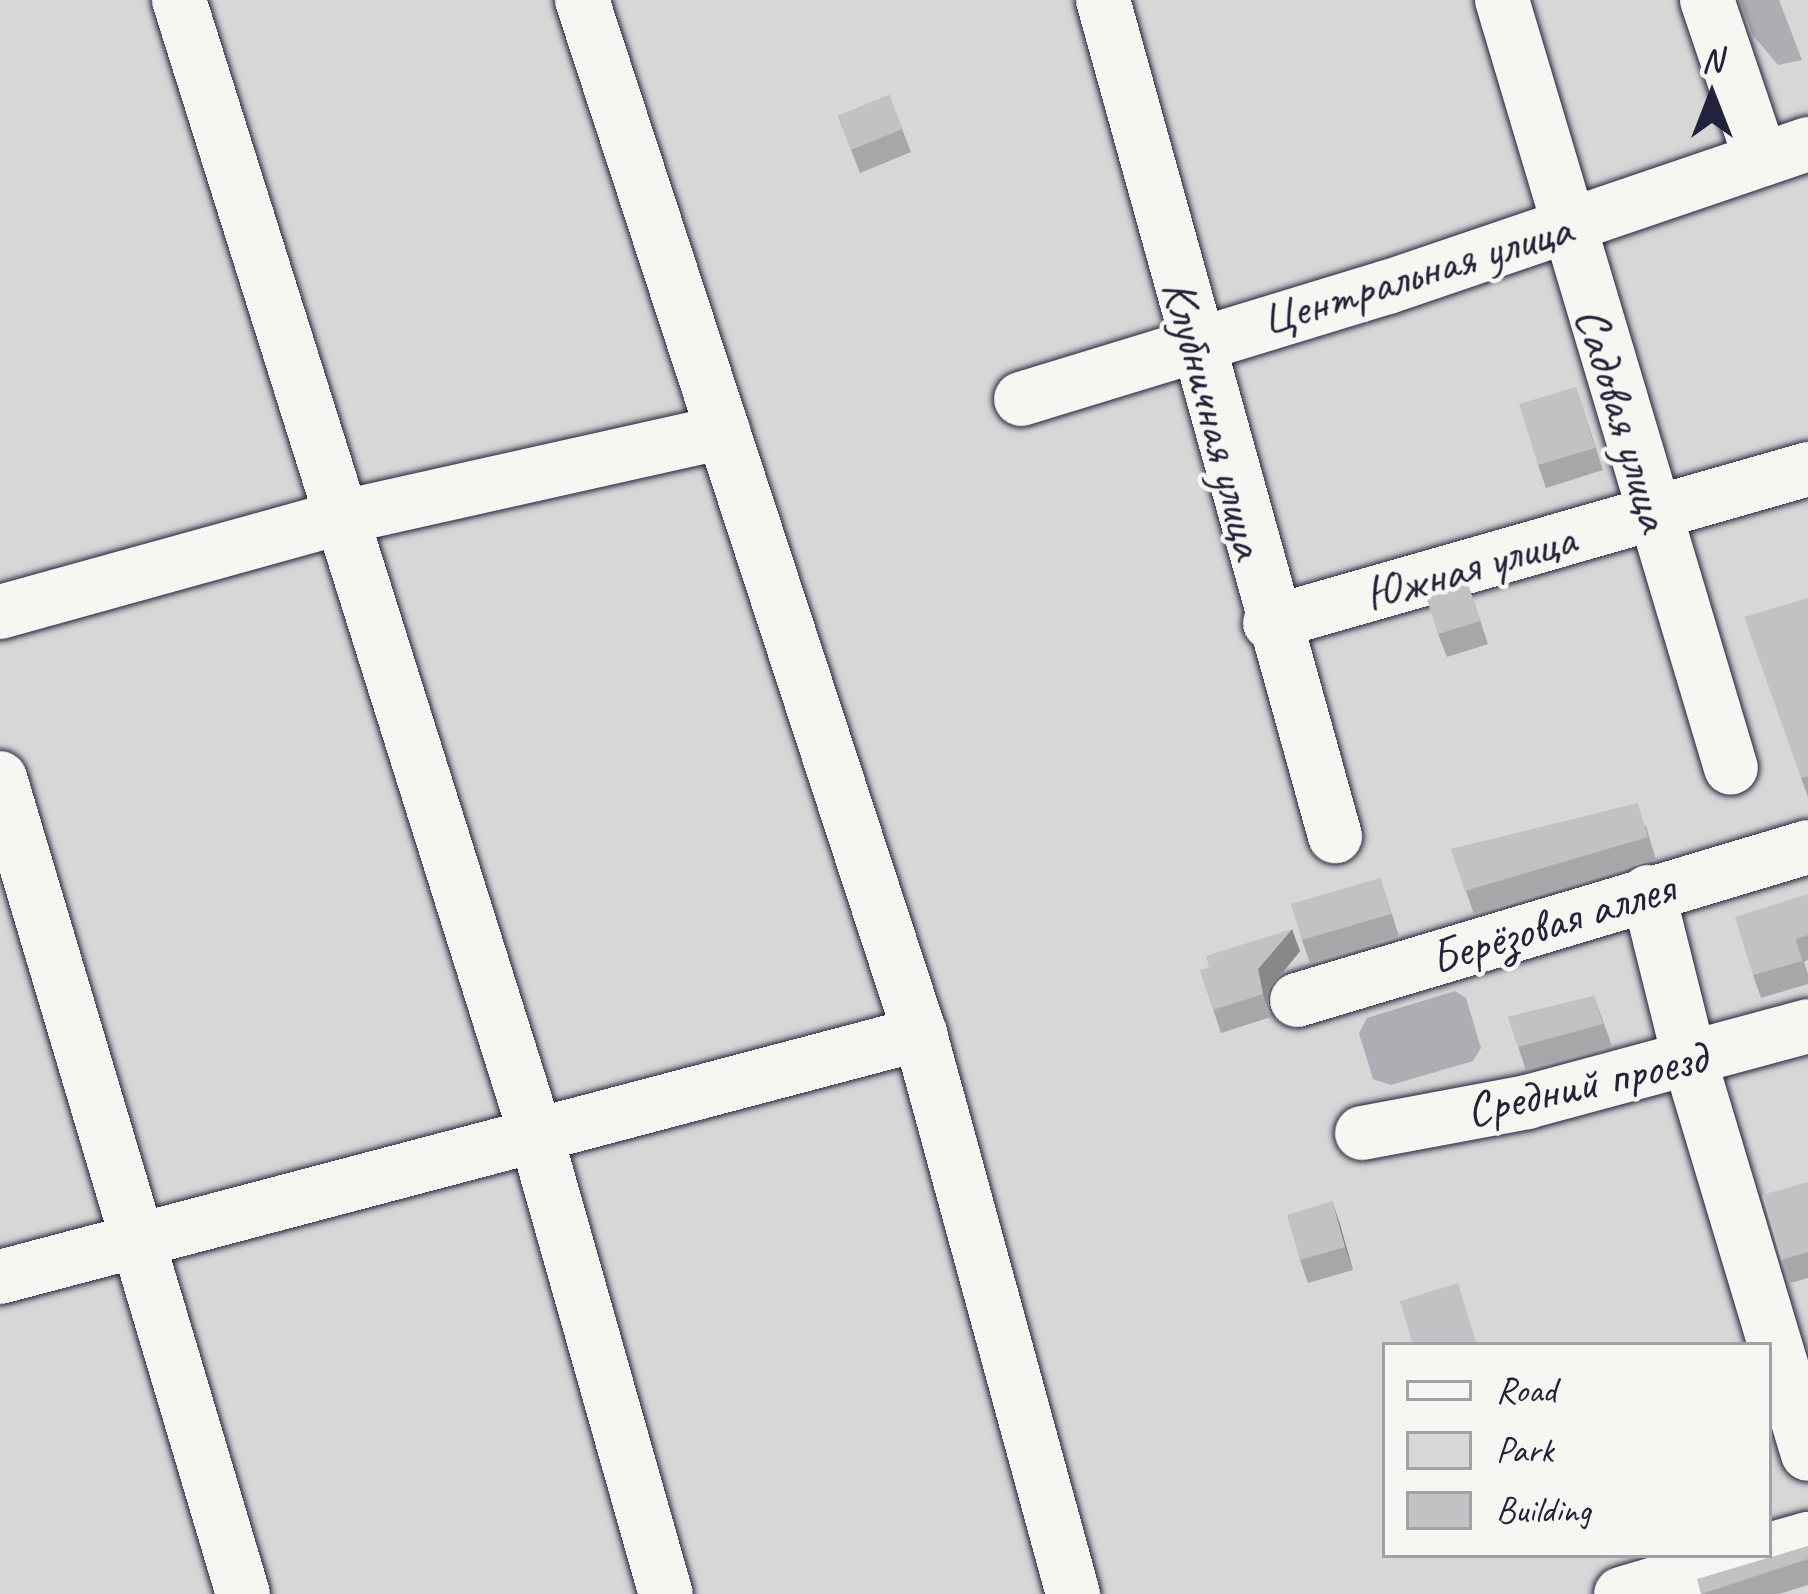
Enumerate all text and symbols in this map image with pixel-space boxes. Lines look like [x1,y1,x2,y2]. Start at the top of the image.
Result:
north arrow [1652,36,1772,156]
text: N [1702,39,1722,81]
street label: Центральная улица [1253,199,1579,349]
street label: Клубничная улица [1149,273,1279,565]
street label: Садовая улица [1561,299,1685,539]
street label: Южная улица [1357,509,1583,625]
street label: Берёзовая аллея [1424,859,1680,987]
street label: Средний проезд [1460,1028,1712,1140]
legend [1382,1342,1772,1558]
text: Road [1496,1367,1556,1413]
text: Park [1496,1427,1553,1473]
text: Building [1496,1487,1591,1533]

